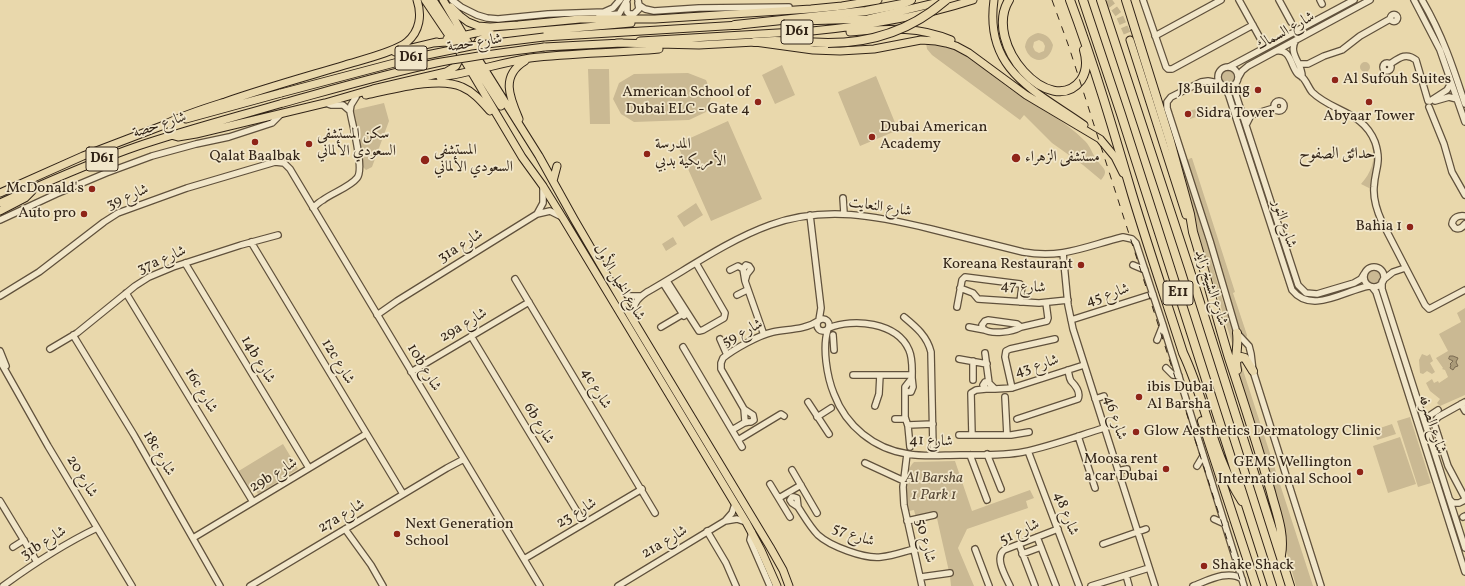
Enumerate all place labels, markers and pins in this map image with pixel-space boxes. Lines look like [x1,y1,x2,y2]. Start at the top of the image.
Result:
place label: Al Sufouh Suites [1343,71,1451,89]
marker: Al Sufouh Suites [1330,75,1340,85]
place label: J8 Building [1178,81,1250,99]
place label: American School of Dubai ELC - Gate 4 [622,84,750,119]
marker: J8 Building [1253,85,1263,95]
marker: American School of Dubai ELC - Gate 4 [753,97,763,107]
marker: Abyaar Tower [1364,97,1374,107]
place label: Sidra Tower [1196,105,1274,123]
place label: Abyaar Tower [1323,108,1415,126]
marker: Sidra Tower [1183,109,1193,119]
place label: Dubai American Academy [880,119,987,154]
place label: سكن المستشفى السعودي الألماني [317,126,396,161]
marker: Dubai American Academy [867,132,877,142]
place label: المدرسة الأمريكية بدبي [655,136,726,171]
marker: Qalat Baalbak [250,137,260,147]
marker: سكن المستشفى السعودي الألماني [304,139,314,149]
place label: المستشفى السعودي الألماني [434,142,513,177]
place label: Qalat Baalbak [209,148,301,166]
marker: المدرسة الأمريكية بدبي [642,149,652,159]
place label: مستشفى الزهراء [1025,149,1100,167]
marker: مستشفى الزهراء [1010,152,1022,164]
marker: المستشفى السعودي الألماني [419,154,431,166]
place label: McDonald's [6,180,84,198]
marker: McDonald's [87,184,97,194]
place label: Auto pro [18,205,76,223]
marker: Auto pro [79,209,89,219]
place label: Bahia 1 [1355,218,1402,236]
marker: Bahia 1 [1405,222,1415,232]
place label: Koreana Restaurant [943,256,1073,274]
marker: Koreana Restaurant [1076,260,1086,270]
place label: ibis Dubai Al Barsha [1147,379,1213,414]
marker: ibis Dubai Al Barsha [1134,392,1144,402]
place label: Glow Aesthetics Dermatology Clinic [1144,423,1381,441]
marker: Glow Aesthetics Dermatology Clinic [1131,427,1141,437]
place label: Moosa rent a car Dubai [1084,451,1158,486]
place label: GEMS Wellington International School [1218,454,1352,489]
marker: Moosa rent a car Dubai [1161,464,1171,474]
marker: GEMS Wellington International School [1355,467,1365,477]
place label: Next Generation School [405,516,514,551]
marker: Next Generation School [392,529,402,539]
place label: Shake Shack [1212,557,1294,575]
marker: Shake Shack [1199,561,1209,571]

